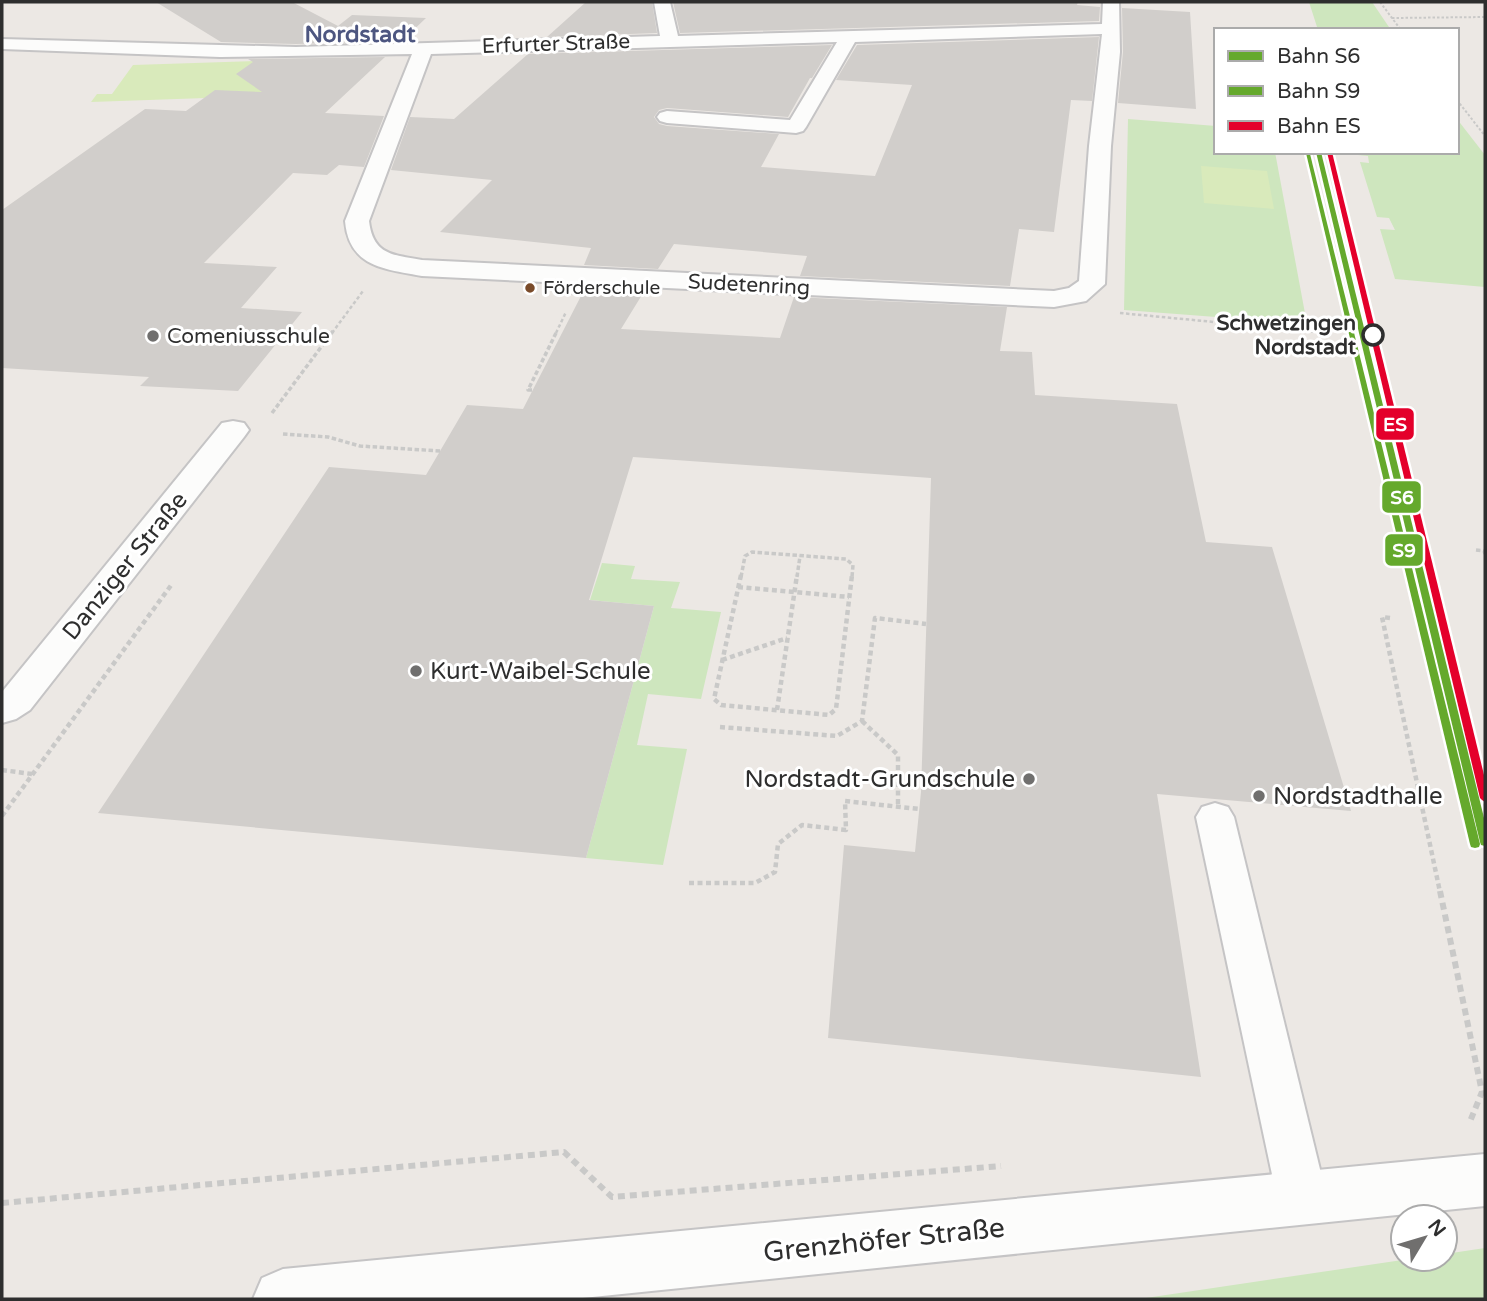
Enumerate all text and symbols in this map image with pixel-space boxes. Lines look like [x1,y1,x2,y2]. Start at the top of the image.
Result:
district label: Nordstadt [304,21,416,49]
legend [1214,28,1459,154]
street label: Erfurter Straße [481,29,631,59]
text: Bahn S6 [1277,44,1361,69]
text: Bahn S9 [1277,79,1361,104]
text: Bahn ES [1277,114,1361,139]
street label: Sudetenring [687,269,811,301]
place label: Förderschule [543,277,660,299]
marker: Förderschule [523,281,537,295]
place label: Schwetzingen Nordstadt [1216,311,1356,360]
place label: Comeniusschule [167,324,330,349]
marker: Schwetzingen Nordstadt [1362,324,1384,346]
marker: Comeniusschule [145,328,161,344]
line badge: ES [1375,407,1415,441]
text: ES [1383,414,1407,436]
line badge: S6 [1381,480,1422,514]
street label: Danziger Straße [56,486,194,646]
text: S6 [1390,487,1414,509]
line badge: S9 [1384,533,1424,567]
text: S9 [1392,540,1416,562]
place label: Kurt-Waibel-Schule [430,657,651,686]
marker: Kurt-Waibel-Schule [408,663,424,679]
place label: Nordstadt-Grundschule [745,765,1015,794]
marker: Nordstadt-Grundschule [1021,771,1037,787]
place label: Nordstadthalle [1273,782,1443,811]
marker: Nordstadthalle [1251,788,1267,804]
north arrow [1389,1203,1459,1273]
street label: Grenzhöfer Straße [762,1210,1006,1270]
text: N [1423,1215,1450,1241]

